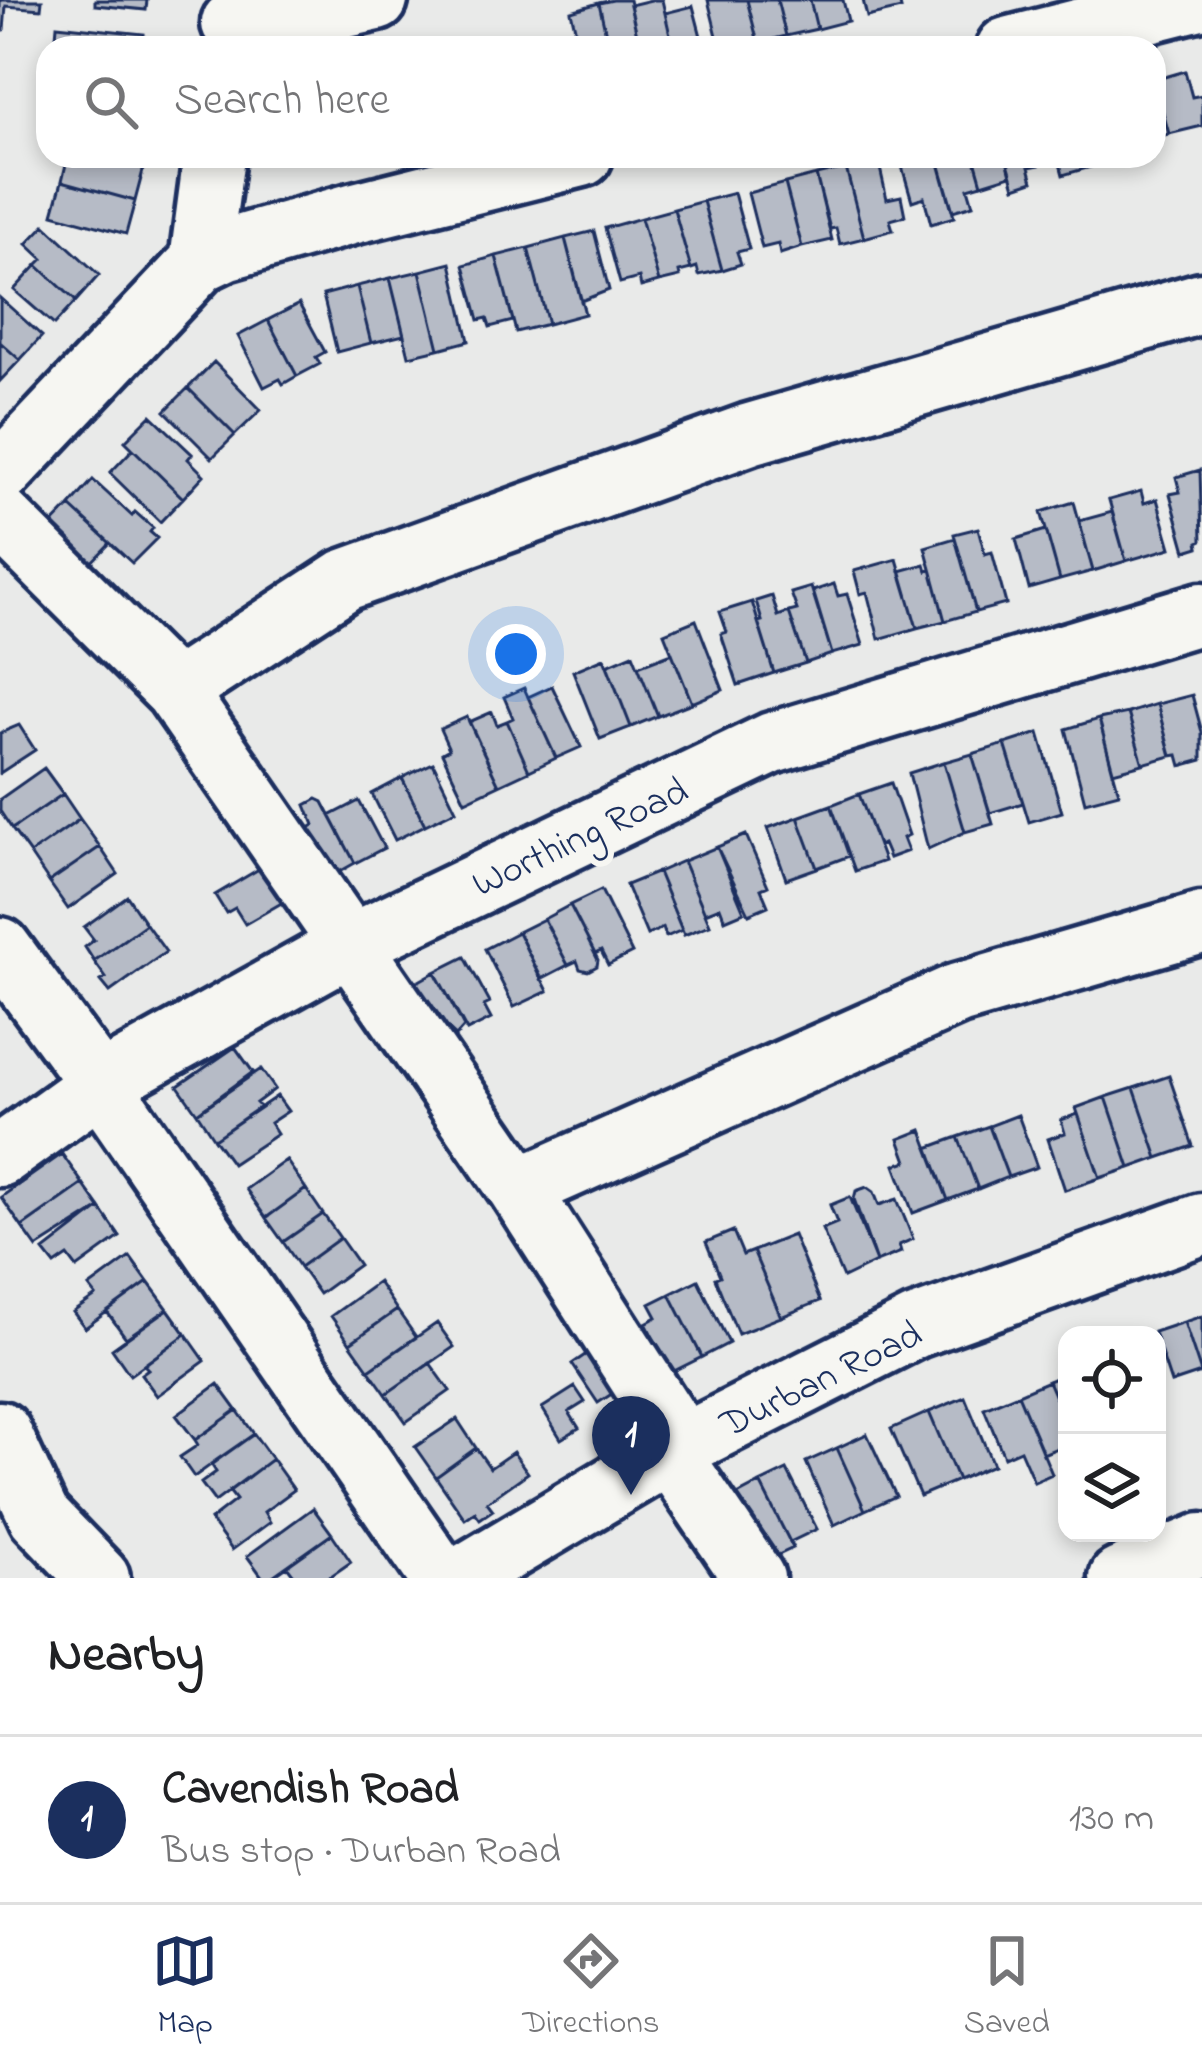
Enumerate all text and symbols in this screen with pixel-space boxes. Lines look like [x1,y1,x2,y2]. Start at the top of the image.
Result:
search box [36,36,1166,168]
icon: search [78,69,144,135]
text: Search here [174,69,390,135]
your location [486,624,546,684]
street label: Worthing Road [463,764,698,914]
street label: Durban Road [710,1308,933,1455]
map controls [1058,1326,1166,1542]
button: locate [1058,1326,1166,1434]
pin: 1 [592,1396,670,1495]
button: layers [1058,1434,1166,1542]
text: Nearby [48,1619,204,1694]
text: Cavendish Road [162,1758,459,1824]
text: 1 [81,1791,93,1848]
text: 130 m [1069,1791,1154,1848]
text: Bus stop · Durban Road [162,1824,561,1881]
tab: Map [152,1928,218,2048]
tab: Directions [522,1928,659,2048]
tab: Saved [964,1928,1050,2048]

